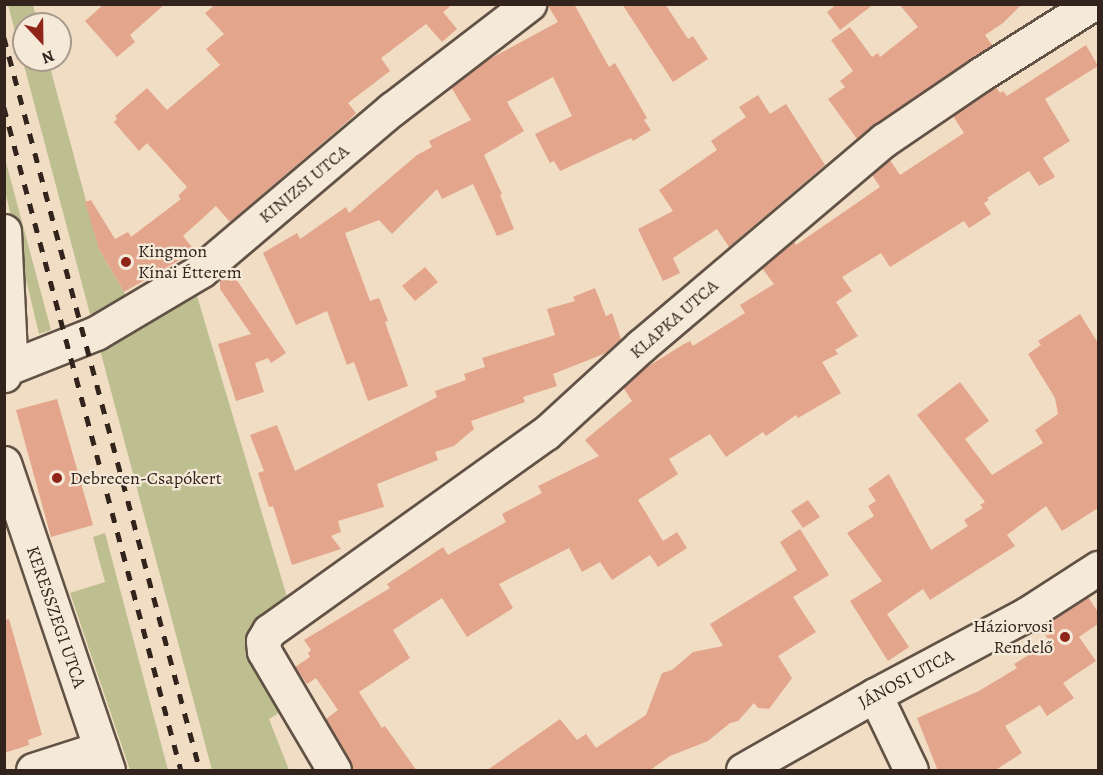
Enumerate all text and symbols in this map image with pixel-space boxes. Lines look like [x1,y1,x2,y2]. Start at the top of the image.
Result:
north arrow [12,12,72,72]
text: N [38,44,58,69]
street label: KINIZSI UTCA [255,140,353,228]
place label: Kingmon Kínai Étterem [138,241,242,284]
marker: Kingmon Kínai Étterem [119,255,133,269]
street label: KLAPKA UTCA [625,275,723,363]
place label: Debrecen-Csapókert [70,467,222,489]
marker: Debrecen-Csapókert [48,469,66,487]
street label: KERESSZEGI UTCA [22,543,90,691]
place label: Háziorvosi Rendelő [973,616,1053,658]
marker: Háziorvosi Rendelő [1058,630,1072,644]
street label: JÁNOSI UTCA [855,645,957,713]

